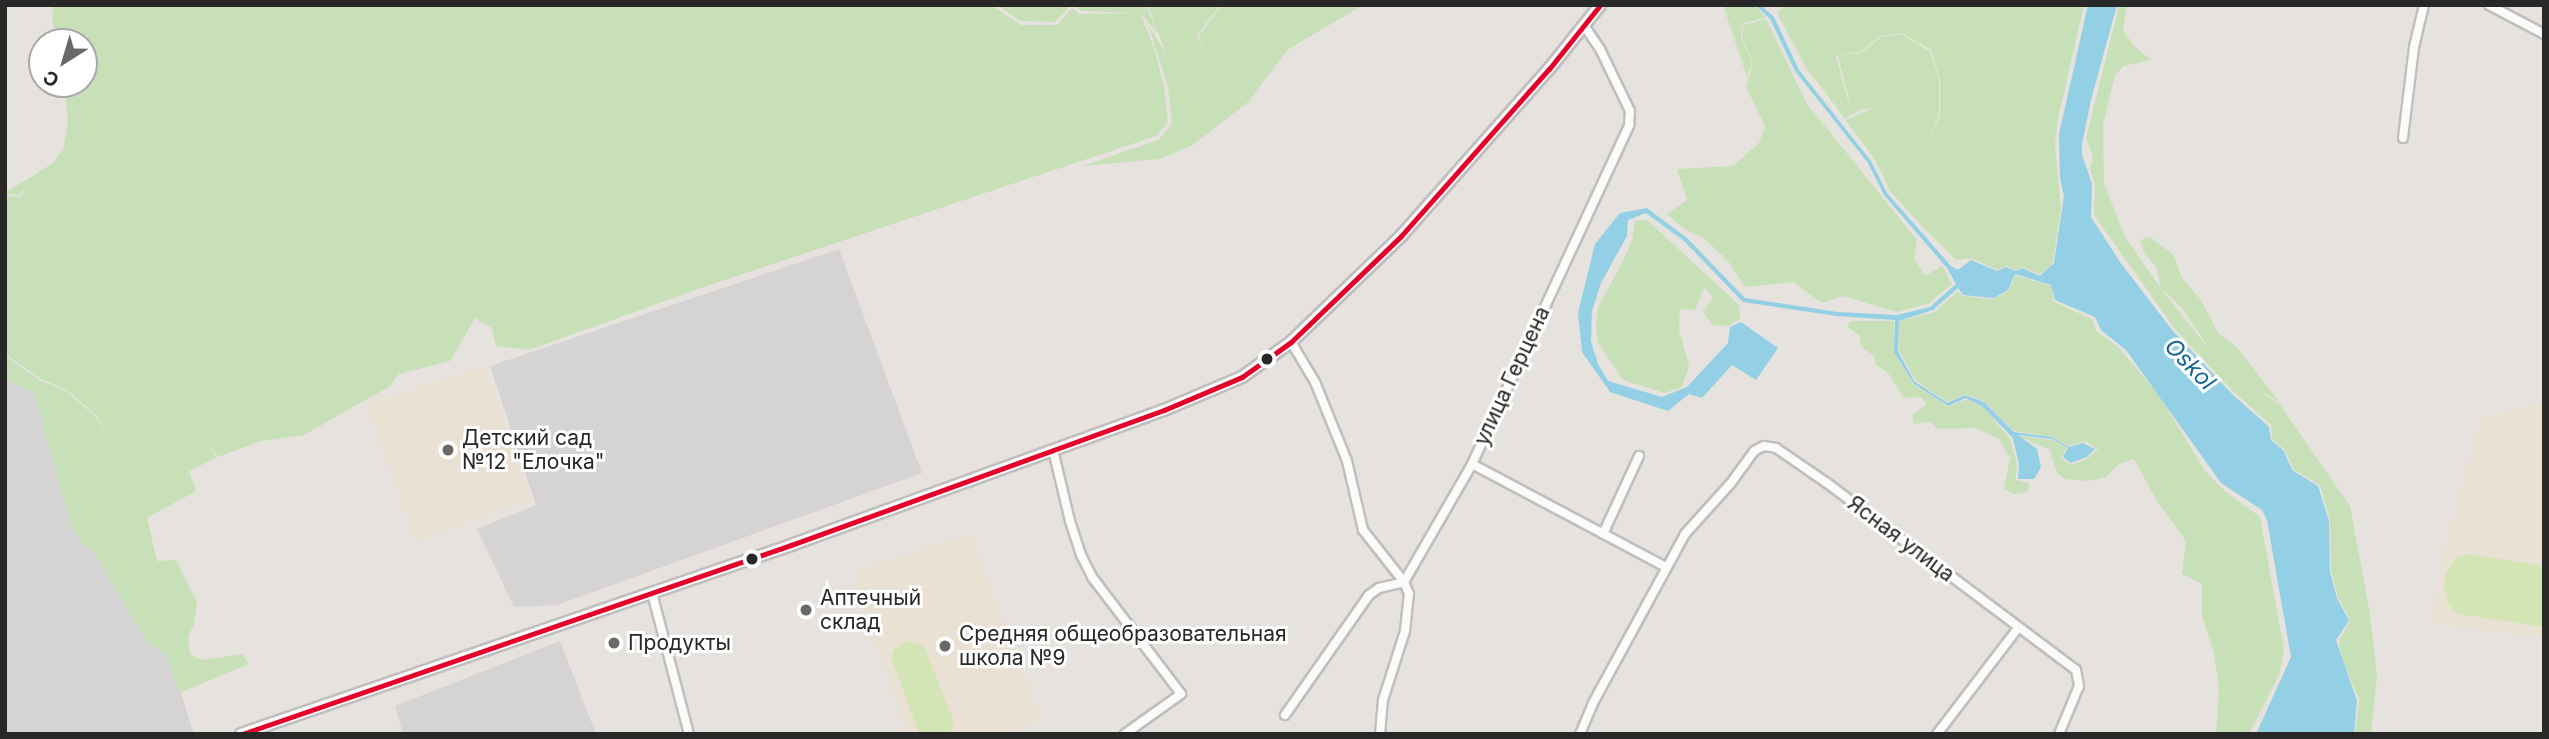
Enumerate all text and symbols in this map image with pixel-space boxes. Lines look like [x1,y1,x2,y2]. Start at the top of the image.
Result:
north arrow [28,28,98,98]
text: С [39,65,64,92]
street label: улица Герцена [1469,303,1555,449]
water label: Oskol [2159,332,2221,396]
unlabelled marker [1260,352,1274,366]
place label: Детский сад №12 "Елочка" [462,425,605,475]
marker: Детский сад №12 "Елочка" [440,442,456,458]
street label: Ясная улица [1843,491,1959,587]
unlabelled marker [745,552,759,566]
place label: Аптечный склад [820,585,921,635]
marker: Аптечный склад [798,602,814,618]
place label: Средняя общеобразовательная школа №9 [959,621,1287,671]
place label: Продукты [628,630,731,656]
marker: Продукты [606,635,622,651]
marker: Средняя общеобразовательная школа №9 [937,638,953,654]

